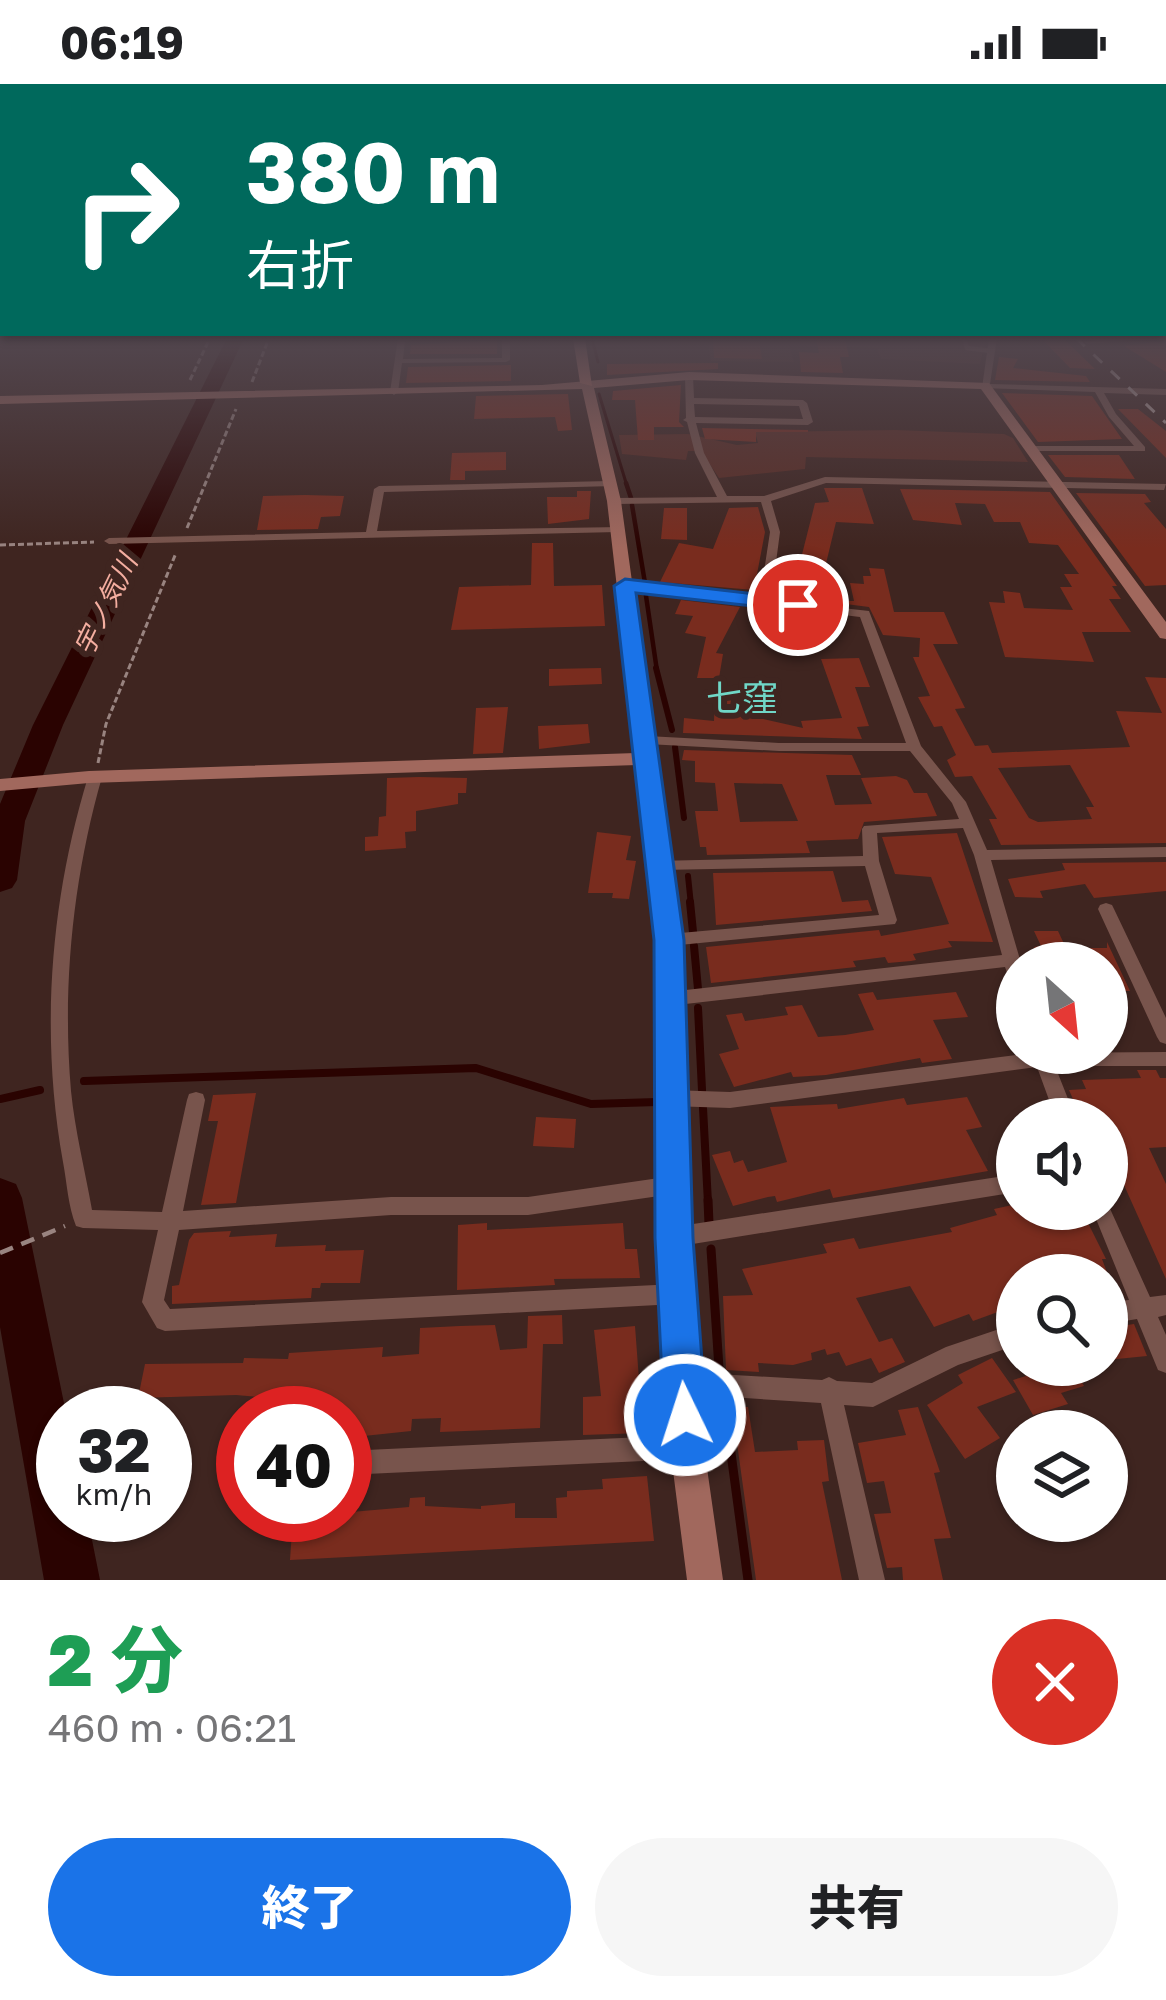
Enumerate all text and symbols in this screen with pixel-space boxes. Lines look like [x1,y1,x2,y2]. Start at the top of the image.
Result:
text: 06:19 [60,15,184,69]
text: 380 m [246,121,500,221]
icon: right [48,132,204,288]
text: 右折 [246,232,354,297]
water label: 宇ノ気川 [67,546,144,660]
pin [747,554,849,656]
icon: arrive [765,572,831,638]
district label: 七窪 [706,676,778,719]
north arrow [996,942,1128,1074]
map controls [996,942,1128,1542]
button: sound [996,1098,1128,1230]
button: search [996,1254,1128,1386]
position arrow [622,1352,748,1478]
speed limit sign: 40 [216,1386,372,1542]
button: layers [996,1410,1128,1542]
text: 32 [77,1413,151,1485]
text: km/h [76,1476,152,1512]
text: 2 分 [48,1615,183,1702]
button: close [992,1619,1118,1745]
text: 460 m · 06:21 [48,1704,296,1751]
button: 終了 [48,1838,571,1976]
button: 共有 [595,1838,1118,1976]

